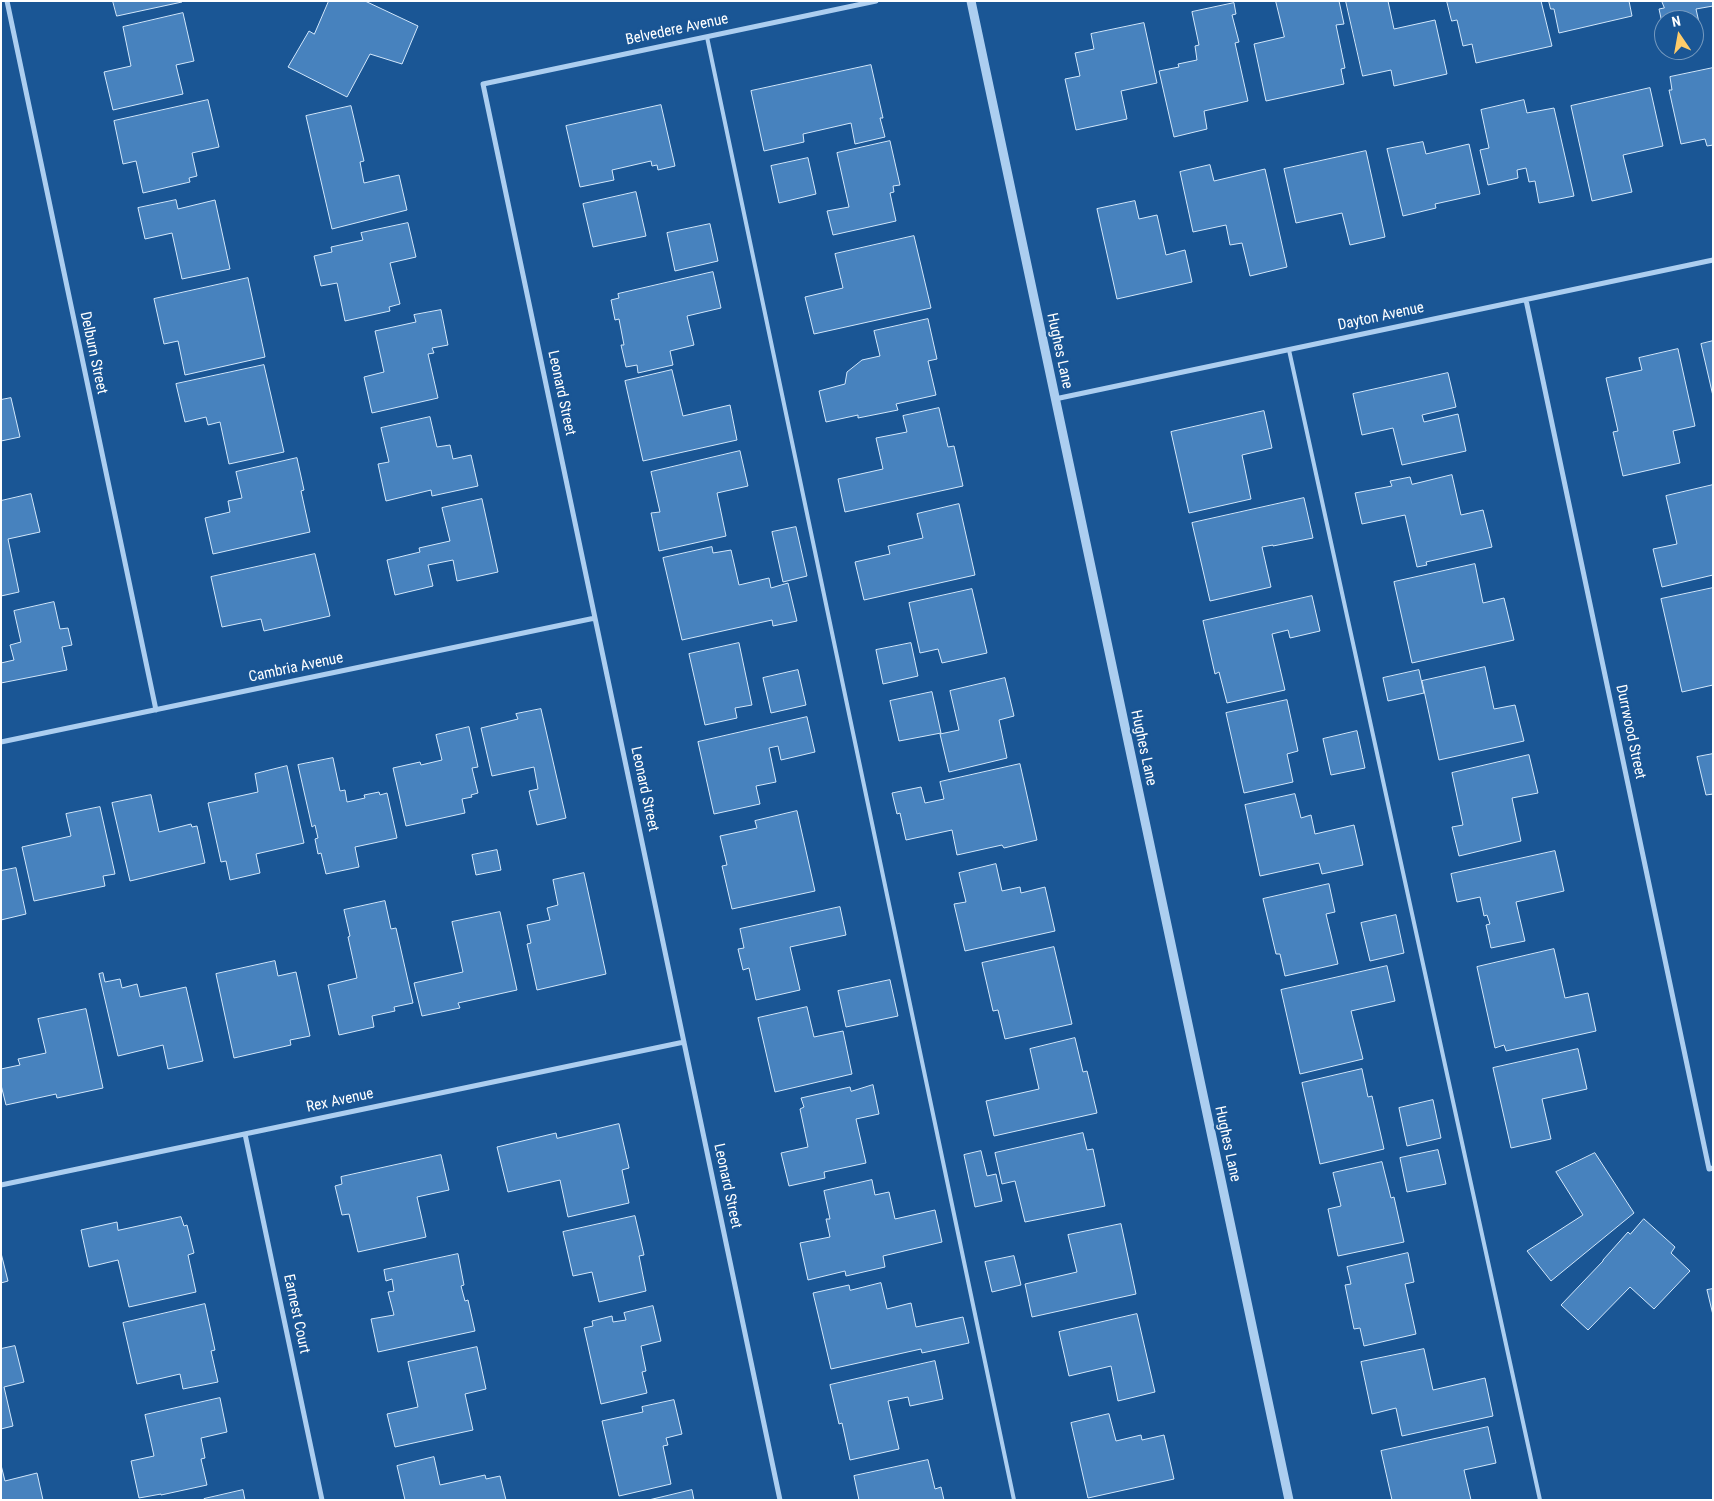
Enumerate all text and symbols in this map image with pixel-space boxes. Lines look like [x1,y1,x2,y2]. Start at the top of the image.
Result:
street label: Belvedere Avenue [624,10,730,50]
north arrow [1654,10,1704,60]
text: N [1670,13,1682,30]
street label: Dayton Avenue [1336,299,1426,335]
street label: Delburn Street [75,310,111,396]
street label: Hughes Lane [1042,311,1076,391]
street label: Leonard Street [543,349,579,437]
street label: Cambria Avenue [247,649,345,687]
street label: Durrwood Street [1611,683,1649,781]
street label: Hughes Lane [1126,708,1160,788]
street label: Leonard Street [626,745,662,833]
street label: Rex Avenue [305,1085,375,1117]
street label: Hughes Lane [1210,1104,1244,1184]
street label: Leonard Street [709,1142,745,1230]
street label: Earnest Court [279,1273,313,1355]

